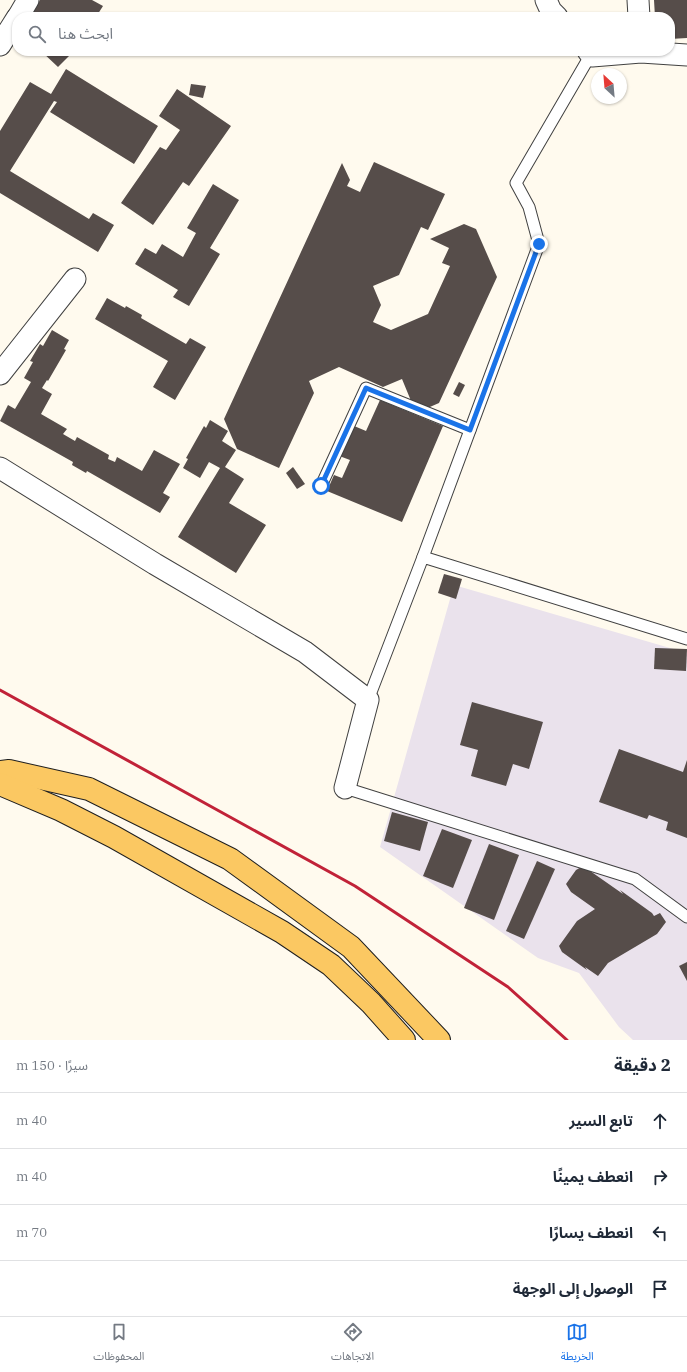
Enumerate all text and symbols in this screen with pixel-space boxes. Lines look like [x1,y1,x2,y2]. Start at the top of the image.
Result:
search box [12,12,675,56]
icon: search [26,23,48,45]
text: ابحث هنا [58,24,113,43]
north arrow [591,68,627,104]
route end [530,235,548,253]
route start [312,477,330,495]
text: 2 دقيقة [614,1054,671,1076]
text: سيرًا · 150 m [16,1057,88,1074]
icon: ahead [649,1110,671,1132]
text: تابع السير [569,1111,633,1130]
text: 40 m [16,1112,47,1129]
icon: right [649,1166,671,1188]
text: انعطف يمينًا [553,1167,633,1186]
text: 40 m [16,1168,47,1185]
icon: left [649,1222,671,1244]
text: انعطف يسارًا [549,1223,633,1242]
text: 70 m [16,1224,47,1241]
icon: arrive [649,1278,671,1300]
text: الوصول إلى الوجهة [513,1279,633,1298]
tab: المحفوظات [93,1321,144,1368]
tab: الاتجاهات [331,1321,374,1368]
tab: الخريطة [561,1321,594,1368]

